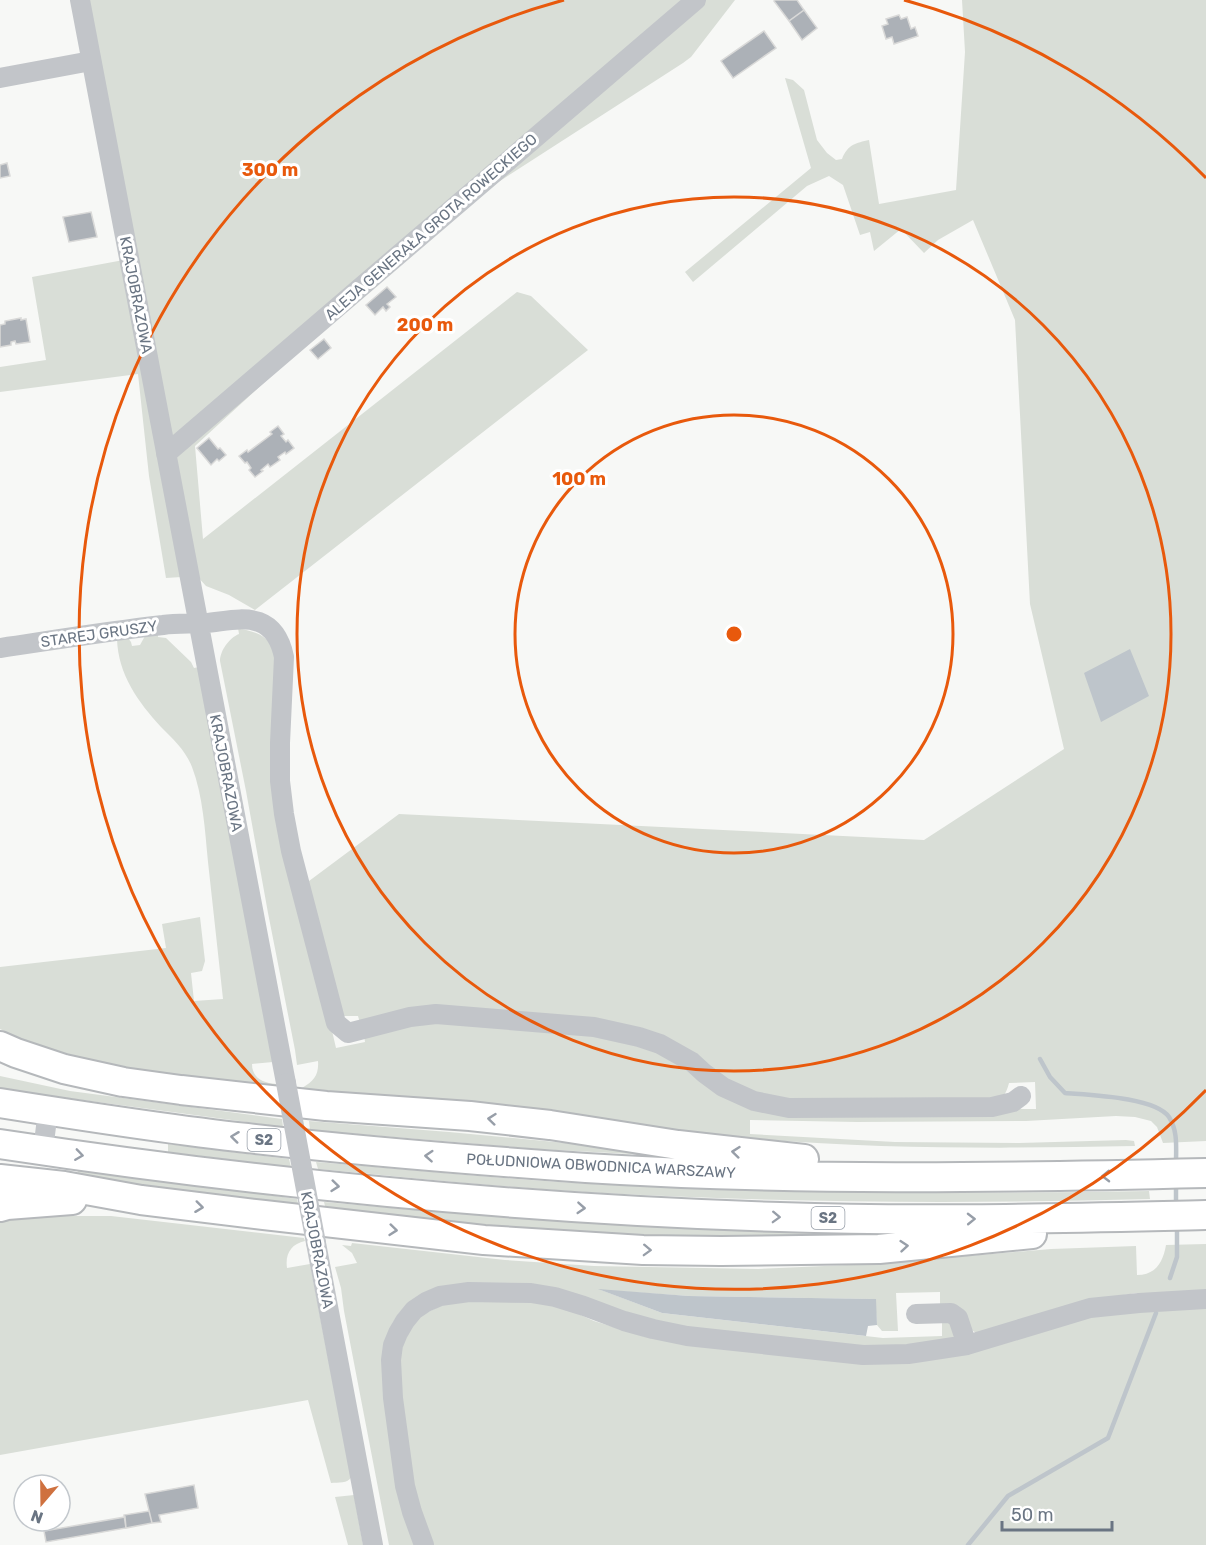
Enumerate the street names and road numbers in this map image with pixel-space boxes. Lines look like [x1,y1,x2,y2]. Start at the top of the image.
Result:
street label: ALEJA GENERAŁA GROTA ROWECKIEGO [321,130,541,324]
street label: KRAJOBRAZOWA [116,235,156,355]
street label: STAREJ GRUSZY [40,617,159,651]
street label: KRAJOBRAZOWA [206,713,246,833]
road number: S2 [248,1129,280,1151]
street label: POŁUDNIOWA OBWODNICA WARSZAWY [466,1150,736,1182]
street label: KRAJOBRAZOWA [297,1190,337,1310]
road number: S2 [812,1207,844,1229]

